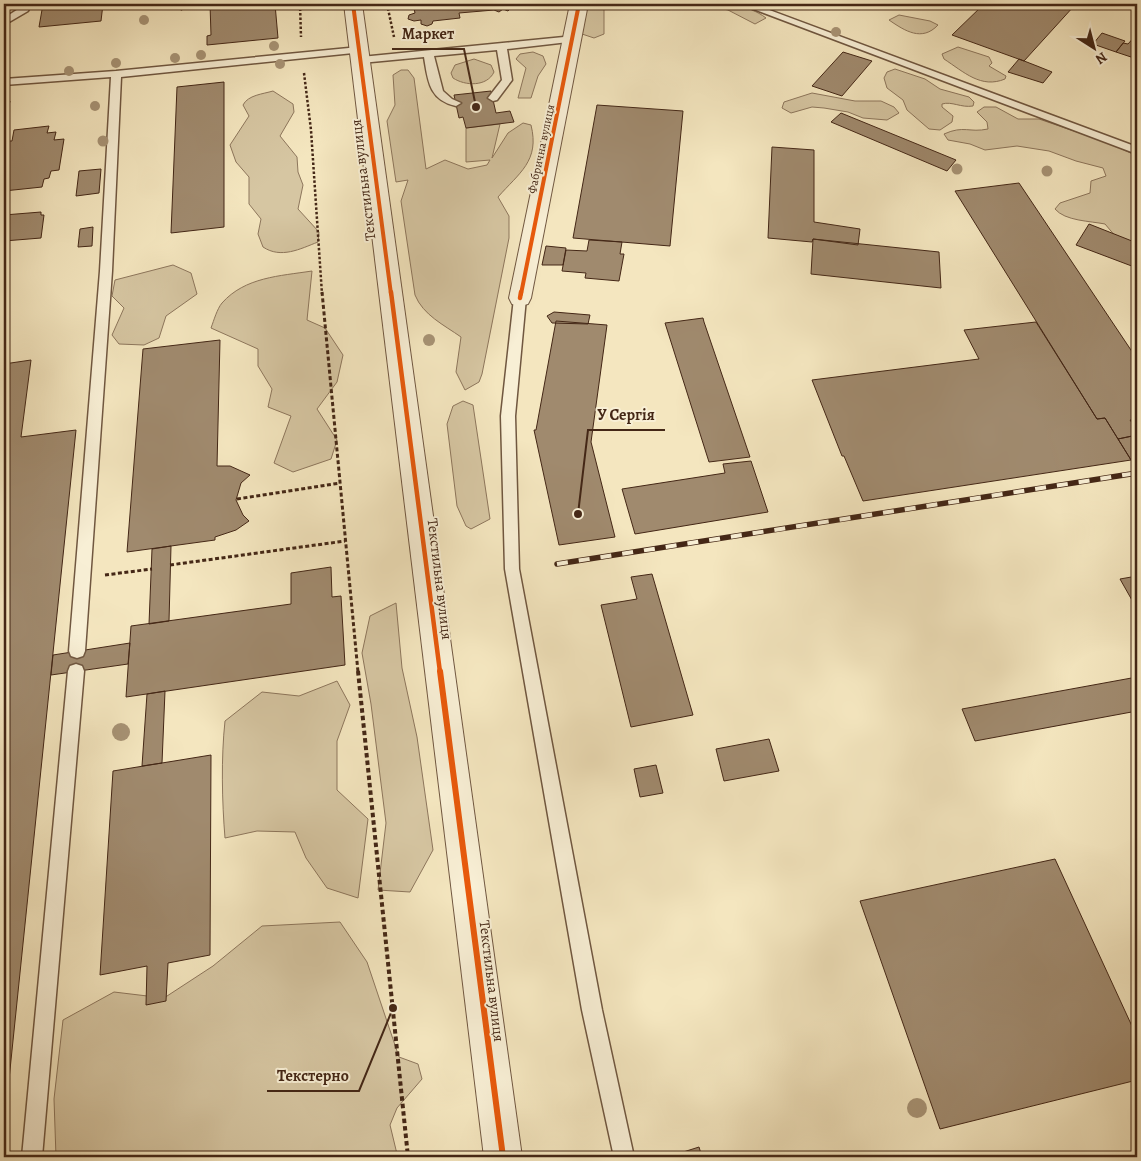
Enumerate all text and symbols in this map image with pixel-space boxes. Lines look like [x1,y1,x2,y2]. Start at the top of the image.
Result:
callout: Маркет [392,18,464,49]
north arrow [1068,22,1118,72]
text: Маркет [402,23,455,45]
text: N [1092,47,1111,69]
street label: Фабрична вулиця [524,103,558,195]
street label: Текстильна вулиця [346,118,380,242]
callout: У Сергія [588,399,665,430]
text: У Сергія [597,404,655,426]
street label: Текстильна вулиця [423,517,457,641]
street label: Текстильна вулиця [475,919,509,1043]
callout: Текстерно [267,1060,359,1091]
text: Текстерно [277,1065,349,1087]

